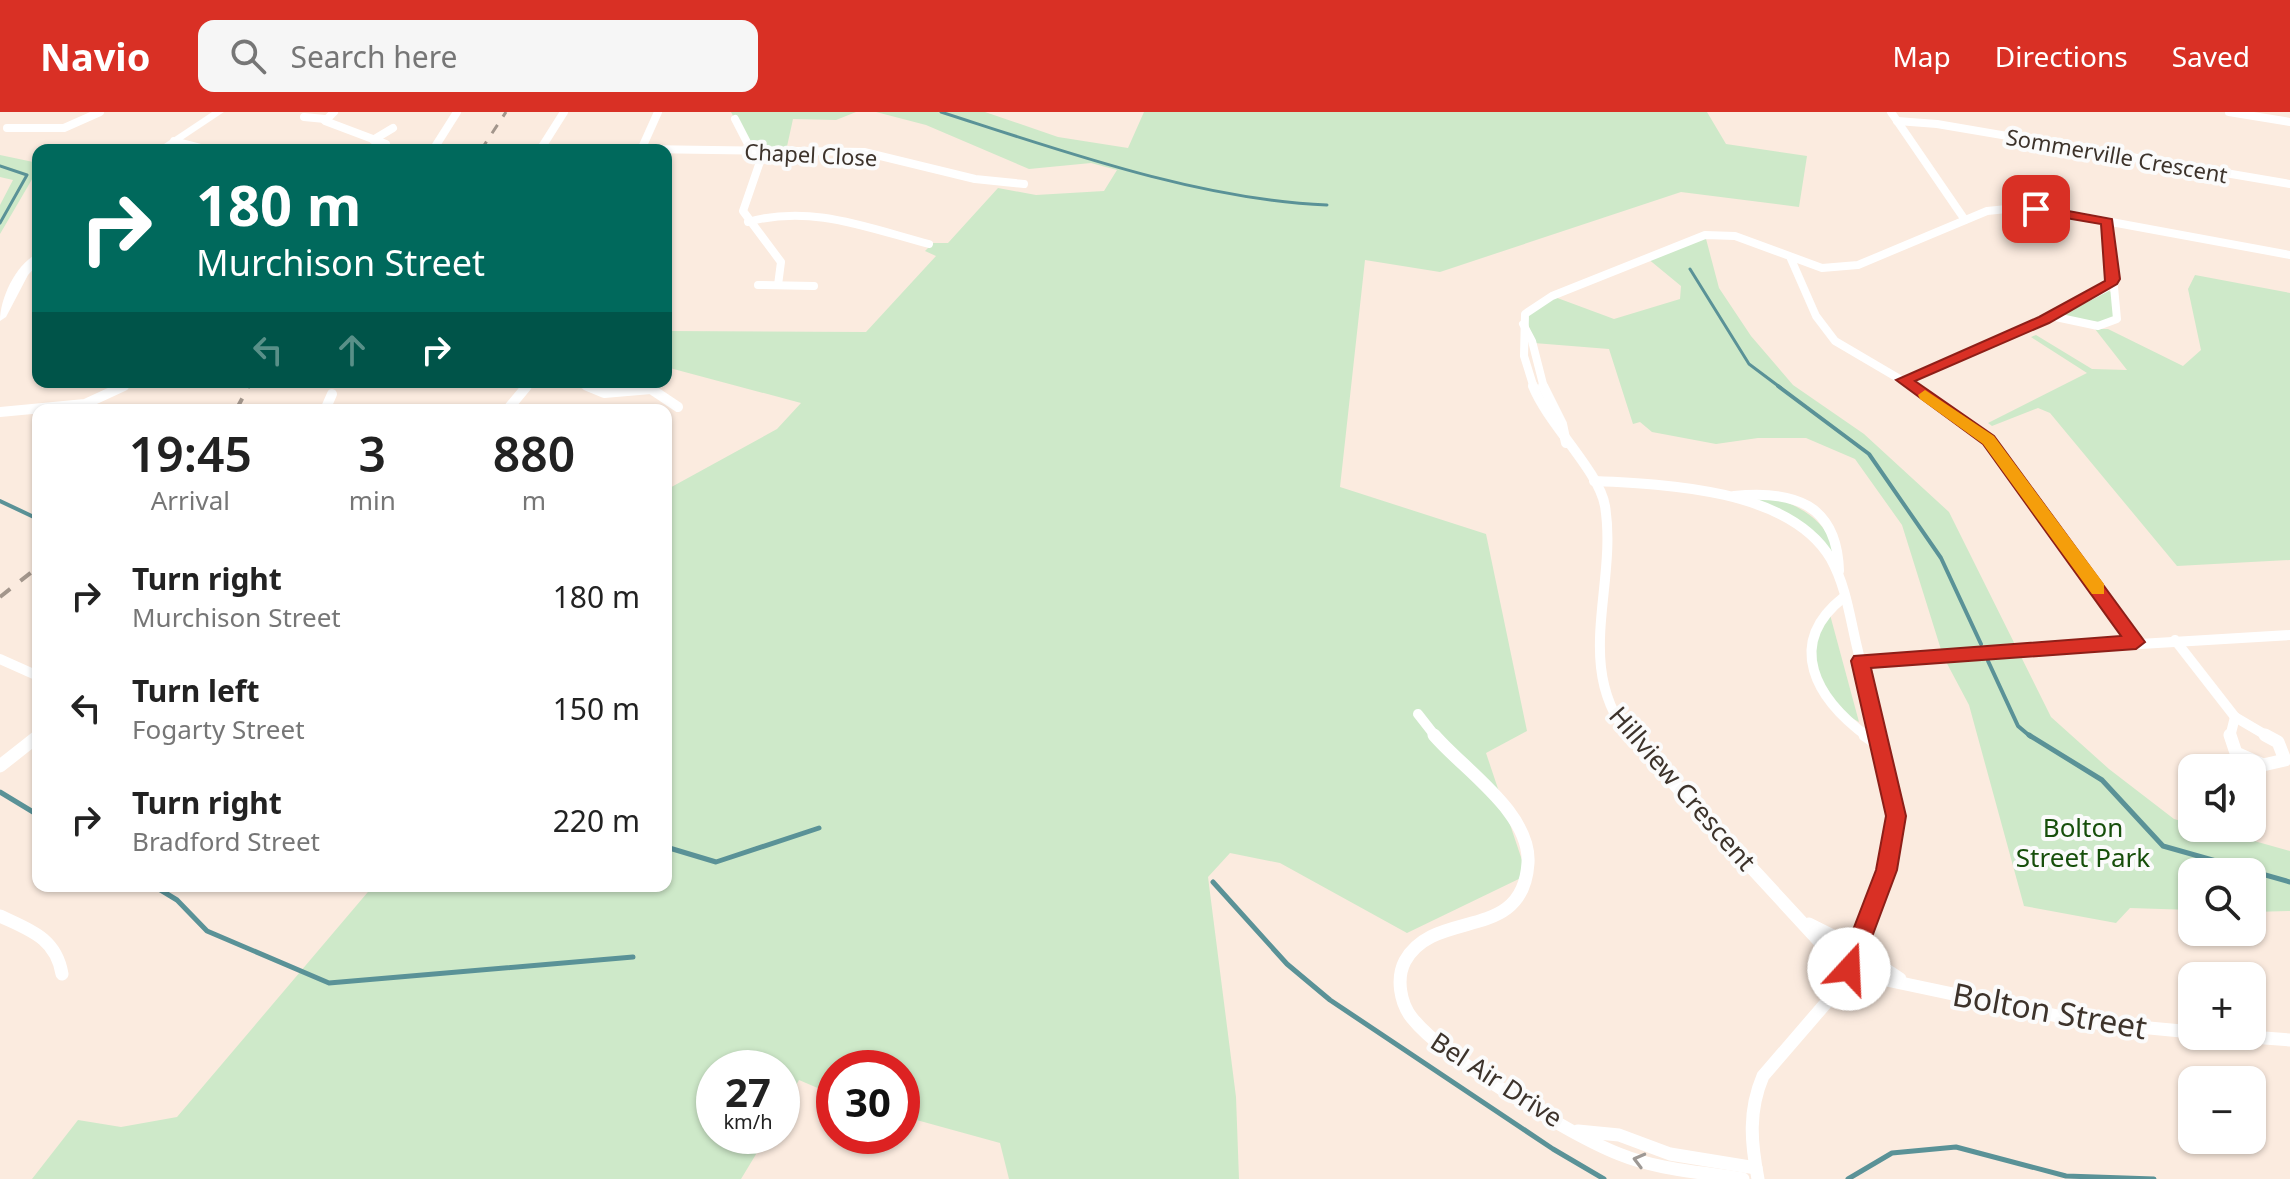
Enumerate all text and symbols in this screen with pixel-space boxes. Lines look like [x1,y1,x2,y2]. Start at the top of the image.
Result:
search box [198,20,758,92]
text: Navio [40,30,150,82]
icon: search [226,34,270,78]
text: Search here [290,36,457,77]
text: Map [1892,37,1951,75]
text: Directions [1995,37,2128,75]
text: Saved [2172,37,2250,75]
street label: Sommerville Crescent [2004,121,2230,189]
street label: Chapel Close [744,136,878,172]
text: 180 m [196,166,361,242]
pin [2002,175,2070,243]
icon: right [64,176,168,280]
icon: arrive [2014,187,2058,231]
text: Murchison Street [196,238,485,287]
icon: left [246,328,290,372]
icon: ahead [330,328,374,372]
icon: right [414,328,458,372]
text: 19:45 [129,421,252,486]
text: 3 [359,421,386,486]
text: 880 [493,421,575,486]
text: Arrival [151,482,230,518]
text: min [349,482,396,518]
text: m [522,482,546,518]
text: Turn right [132,558,282,599]
icon: right [64,574,108,618]
text: 180 m [553,576,640,617]
text: Murchison Street [132,599,341,635]
text: Turn left [132,670,260,711]
icon: left [64,686,108,730]
text: 150 m [553,688,640,729]
street label: Hillview Crescent [1602,698,1764,878]
text: Fogarty Street [132,711,305,747]
map controls [2178,754,2266,1154]
button: sound [2178,754,2266,842]
text: Turn right [132,782,282,823]
icon: right [64,798,108,842]
text: 220 m [553,800,640,841]
park label: Bolton Street Park [2016,809,2150,875]
text: Bradford Street [132,823,320,859]
button: search [2178,858,2266,946]
position arrow [1807,927,1891,1011]
button: + [2178,962,2266,1050]
street label: Bolton Street [1949,972,2151,1048]
street label: Bel Air Drive [1424,1023,1570,1135]
speed limit sign: 30 [816,1050,920,1154]
text: 27 [725,1064,771,1119]
button: − [2178,1066,2266,1154]
text: km/h [723,1108,773,1135]
one-way arrow [1632,1153,1646,1170]

